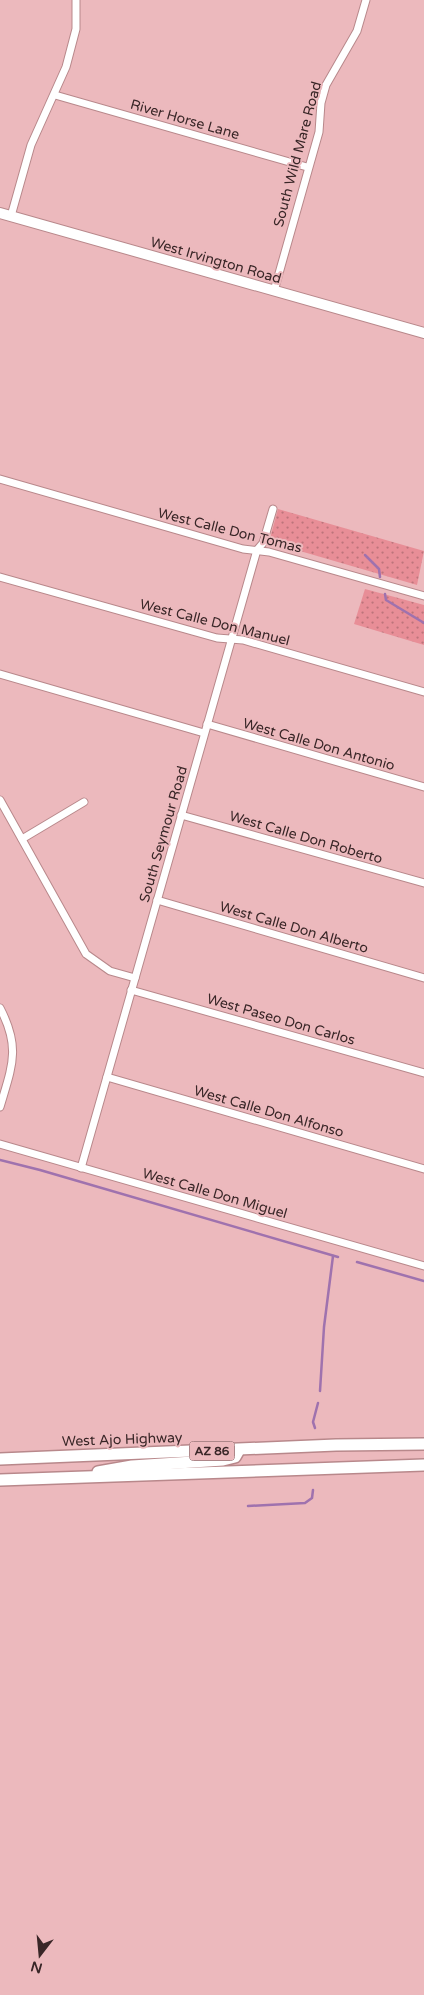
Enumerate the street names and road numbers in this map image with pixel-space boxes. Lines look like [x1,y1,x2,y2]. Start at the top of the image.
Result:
street label: South Wild Mare Road [270,80,325,229]
street label: River Horse Lane [128,96,241,143]
street label: West Irvington Road [148,234,283,287]
street label: West Calle Don Tomas [156,504,304,557]
street label: West Calle Don Manuel [138,596,292,649]
street label: West Calle Don Antonio [241,715,397,774]
street label: South Seymour Road [136,764,191,904]
street label: West Calle Don Roberto [227,807,384,867]
street label: West Calle Don Alberto [218,898,370,957]
street label: West Paseo Don Carlos [205,990,357,1049]
street label: West Calle Don Alfonso [192,1082,346,1141]
street label: West Calle Don Miguel [141,1165,289,1222]
street label: West Ajo Highway [61,1429,183,1450]
road number: AZ 86 [190,1442,234,1460]

